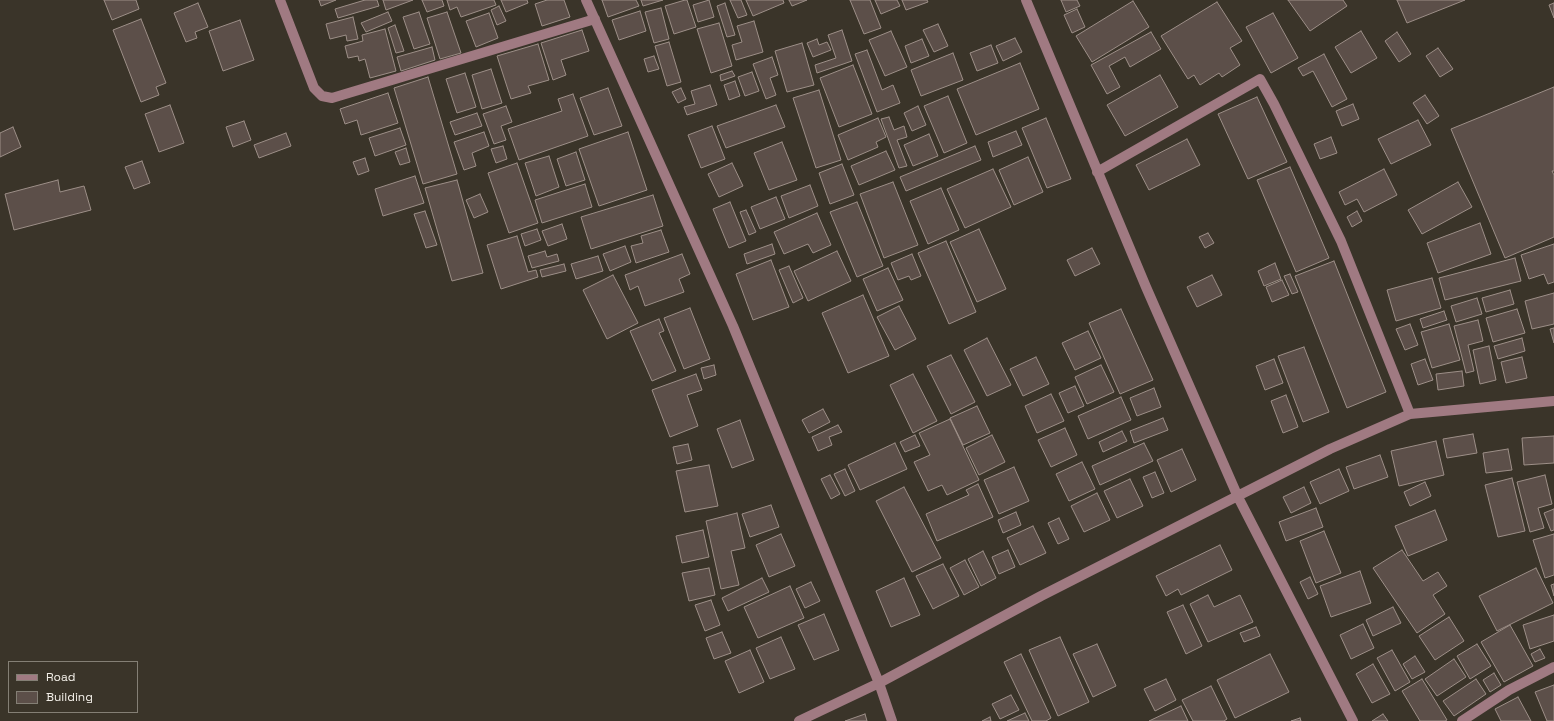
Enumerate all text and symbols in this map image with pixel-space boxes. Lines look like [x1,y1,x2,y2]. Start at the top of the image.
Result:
legend [8,661,138,713]
text: Road [46,669,75,685]
text: Building [46,689,93,705]

